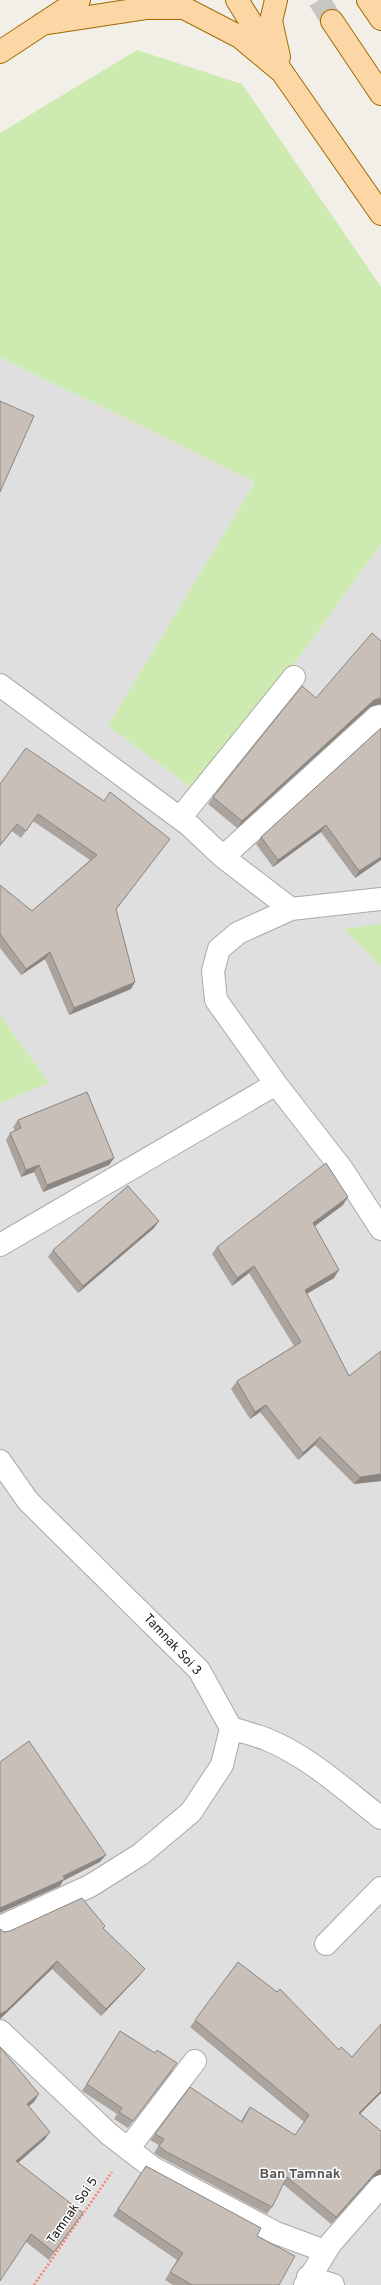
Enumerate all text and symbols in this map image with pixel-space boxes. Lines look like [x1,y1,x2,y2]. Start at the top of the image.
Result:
street label: Tamnak Soi 3 [140,1611,204,1679]
district label: Ban Tamnak [259,2166,341,2183]
street label: Tamnak Soi 5 [44,2174,102,2248]

